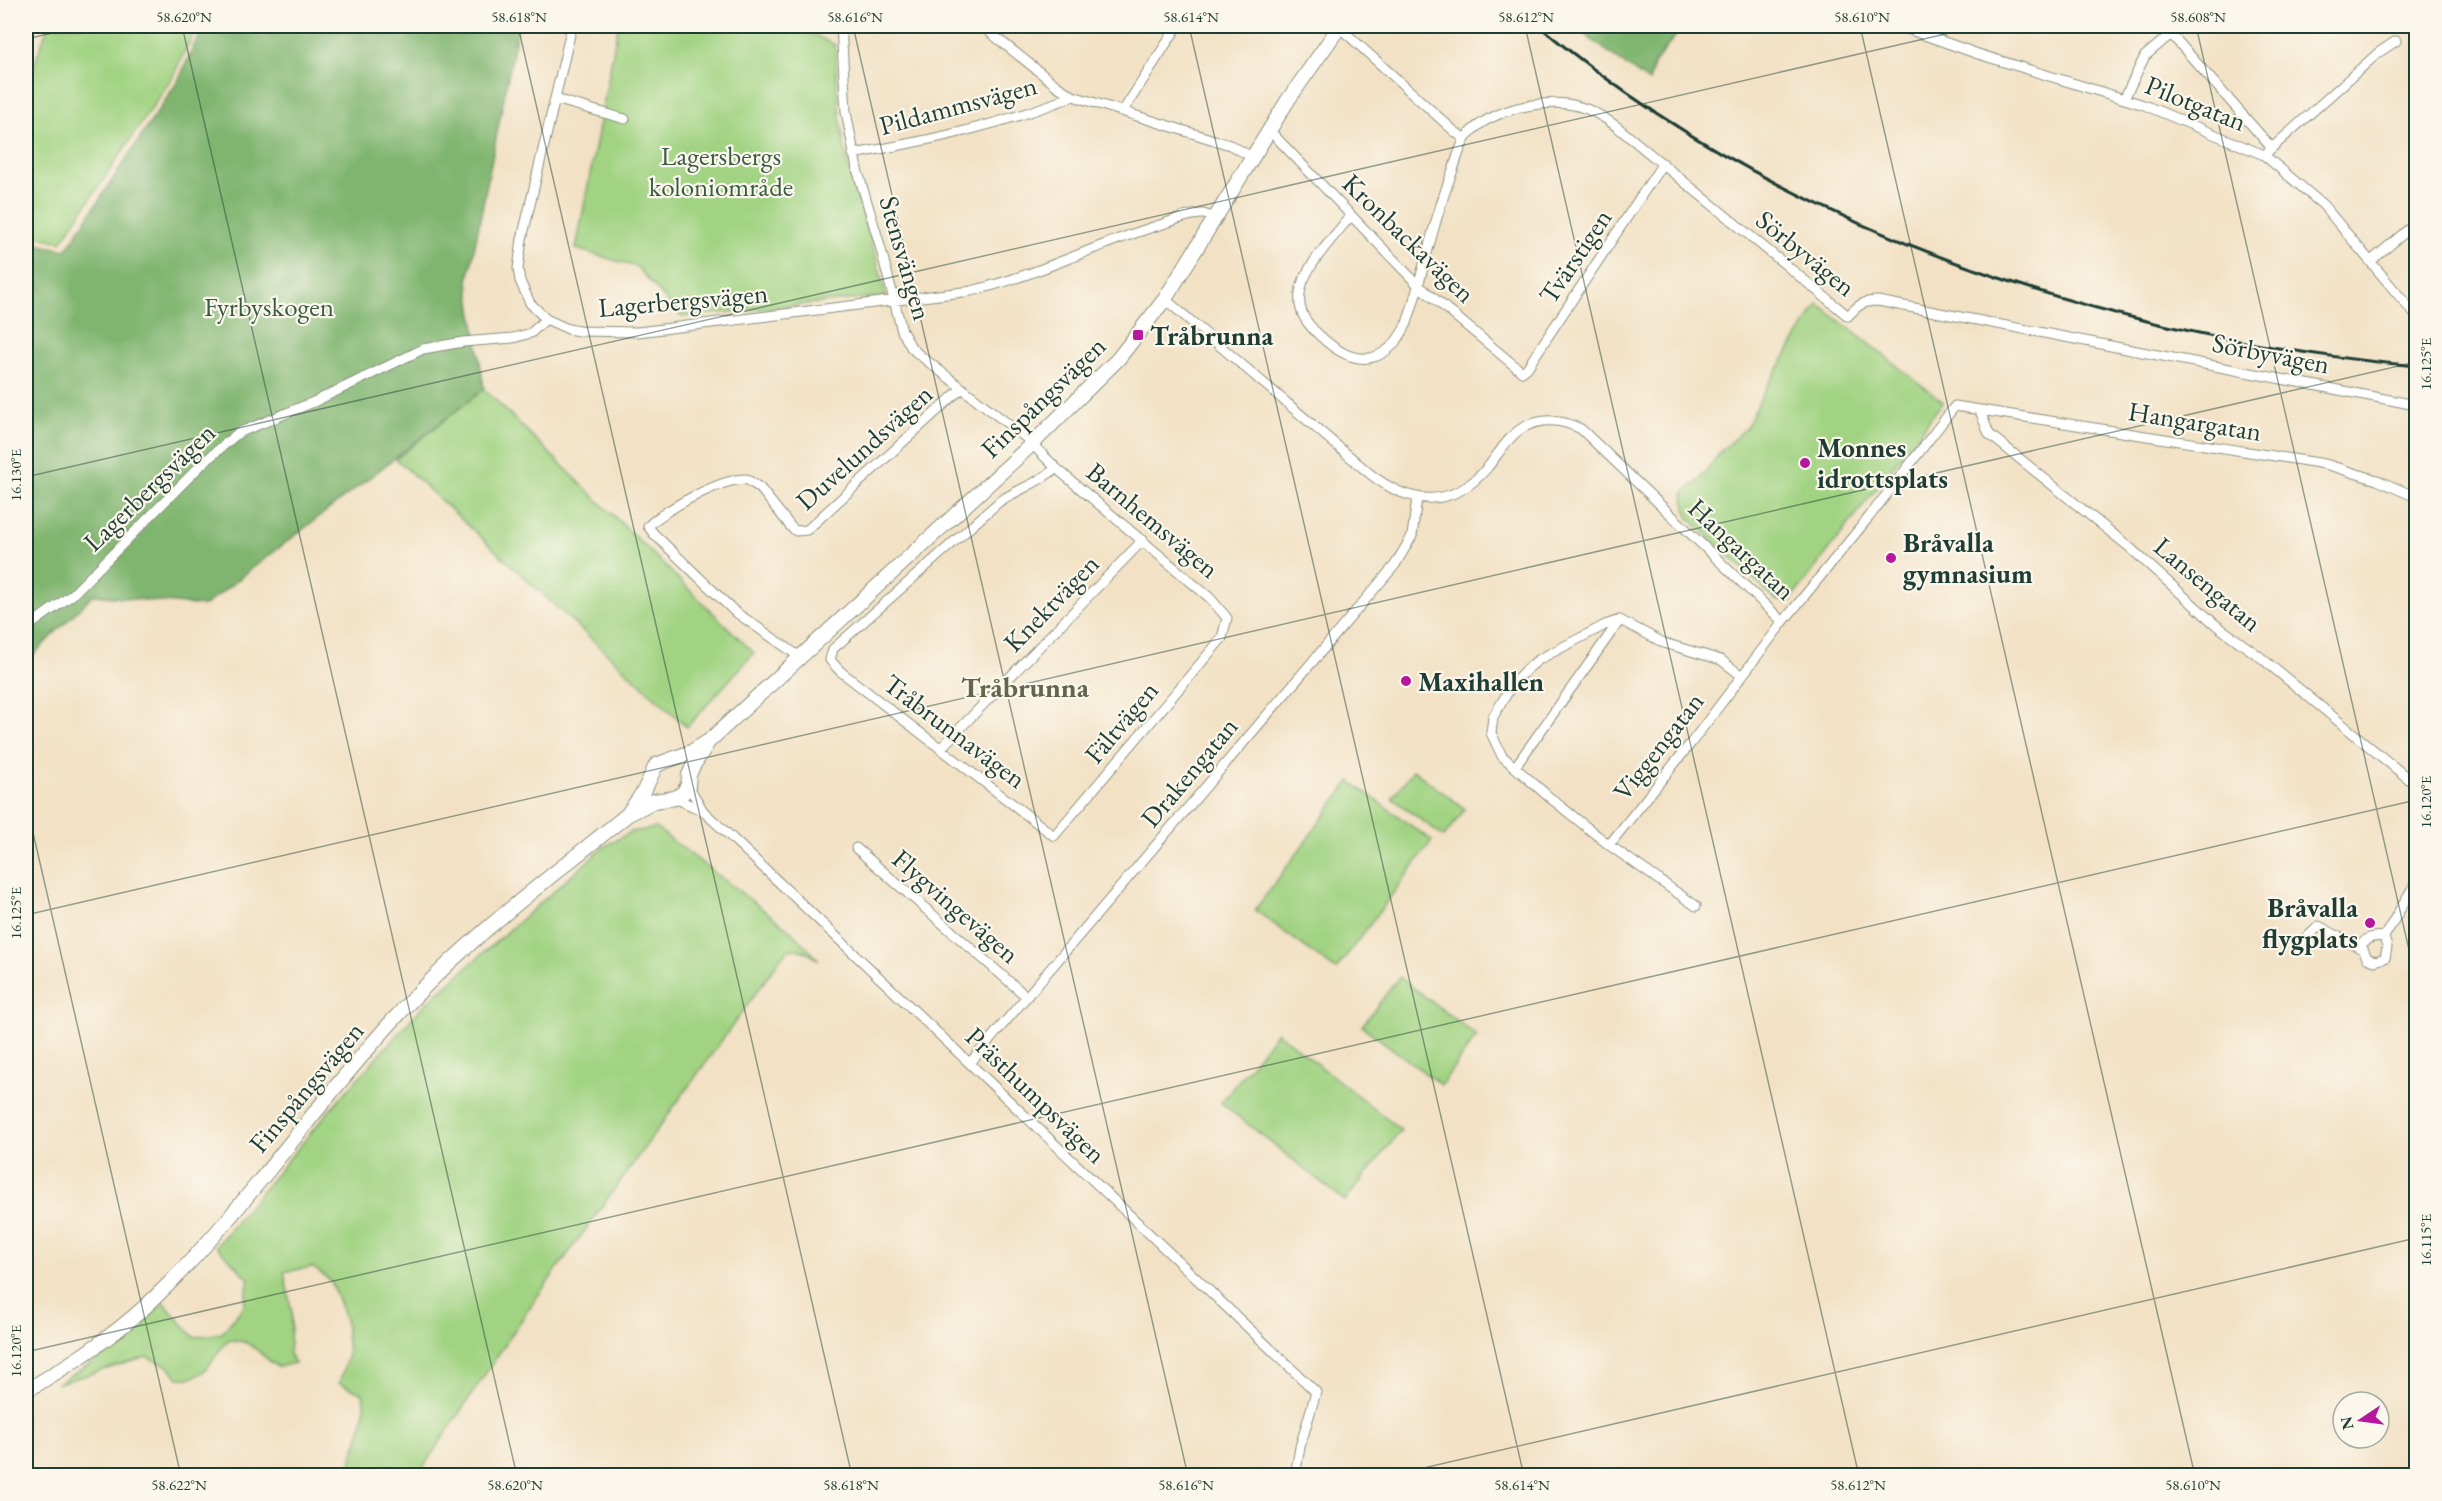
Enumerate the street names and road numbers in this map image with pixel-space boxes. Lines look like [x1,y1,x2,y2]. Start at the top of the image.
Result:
street label: Pildammsvägen [875,67,1041,143]
street label: Pilotgatan [2140,67,2252,139]
street label: Kronbackavägen [1335,166,1483,310]
street label: Stensvängen [872,192,940,324]
street label: Tvärstigen [1531,202,1619,310]
street label: Sörbyvägen [1749,202,1863,304]
street label: Lagerbergsvägen [597,275,769,325]
street label: Sörbyvägen [2209,324,2333,382]
street label: Finspångsvägen [973,328,1113,466]
street label: Duvelundsvägen [788,376,940,518]
street label: Hangargatan [2126,393,2264,449]
street label: Lagerbergsvägen [76,415,222,559]
street label: Barnhemsvägen [1079,454,1227,586]
street label: Hangargatan [1681,490,1803,608]
street label: Lansengatan [2147,529,2269,639]
street label: Knektvägen [996,547,1106,659]
street label: Tråbrunnavägen [877,666,1033,796]
street label: Fältvägen [1076,673,1166,771]
street label: Viggengatan [1605,685,1711,807]
street label: Drakengatan [1133,710,1245,834]
street label: Flygvingevägen [885,841,1027,971]
street label: Finspångsvägen [241,1014,371,1160]
street label: Prästhumpsvägen [958,1019,1114,1171]

